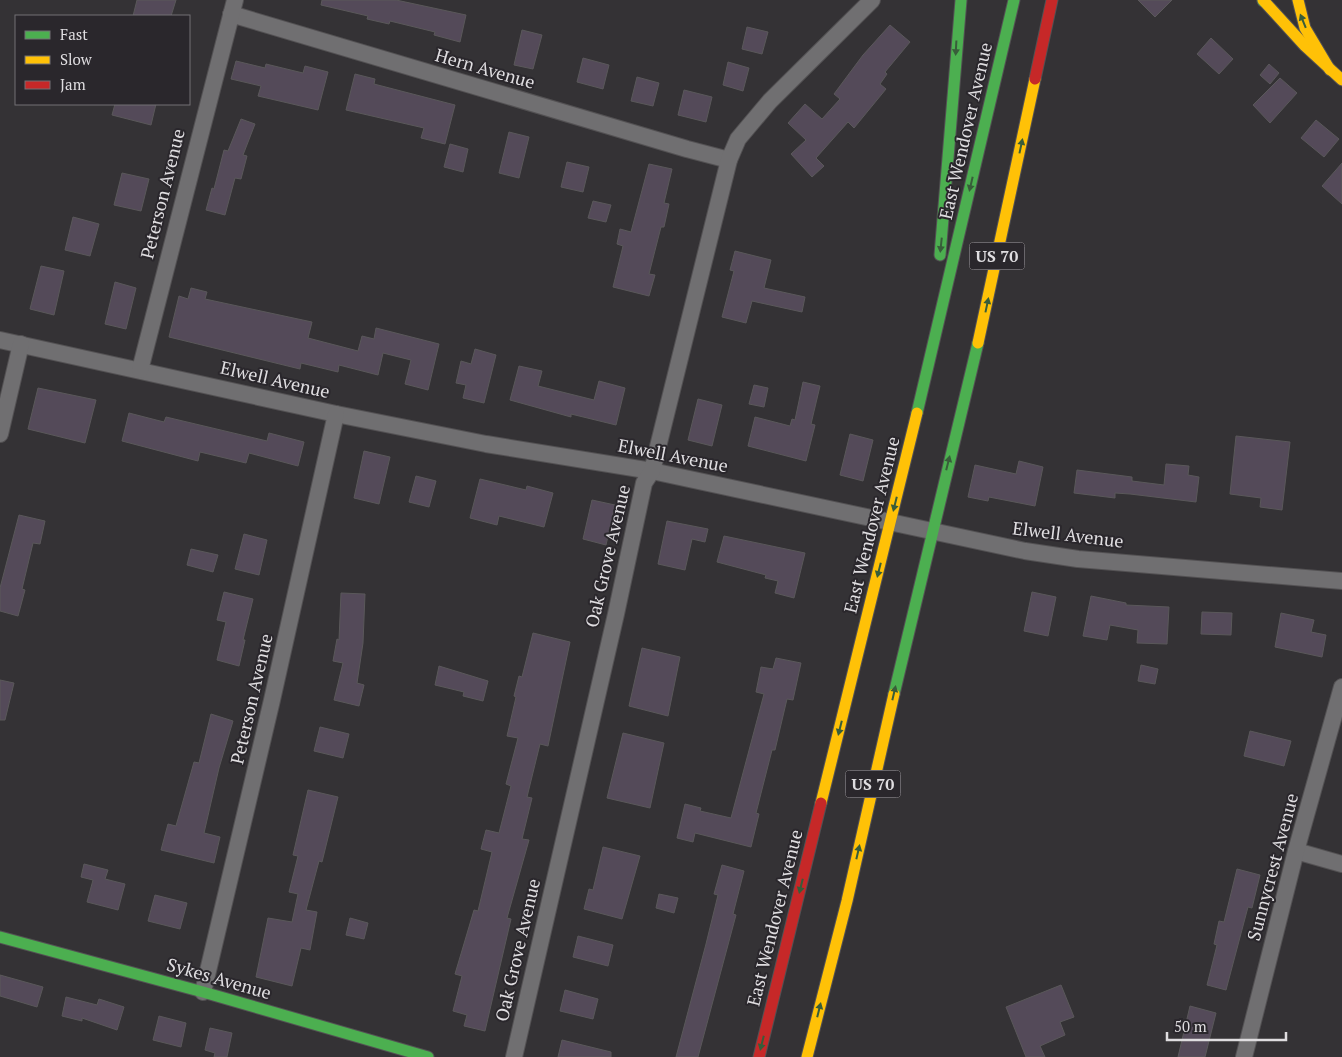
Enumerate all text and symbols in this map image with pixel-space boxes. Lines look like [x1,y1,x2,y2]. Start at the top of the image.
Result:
one-way arrow [1298,13,1306,28]
legend [15,15,190,105]
text: Fast [60,24,88,44]
street label: East Wendover Avenue [933,40,997,222]
one-way arrow [952,41,960,57]
street label: Hern Avenue [433,42,538,94]
text: Slow [60,49,93,69]
text: Jam [60,74,86,94]
street label: Peterson Avenue [134,126,190,261]
one-way arrow [1017,138,1025,153]
one-way arrow [967,176,975,191]
one-way arrow [937,238,945,254]
road number: US 70 [970,242,1024,270]
one-way arrow [983,296,991,312]
street label: Elwell Avenue [218,355,332,403]
street label: Elwell Avenue [616,433,730,477]
street label: East Wendover Avenue [837,434,905,616]
one-way arrow [944,455,952,470]
street label: Oak Grove Avenue [579,482,635,630]
one-way arrow [891,496,899,512]
street label: Elwell Avenue [1011,515,1125,553]
one-way arrow [874,563,882,578]
street label: Peterson Avenue [224,631,278,766]
one-way arrow [890,686,898,701]
one-way arrow [836,720,844,735]
road number: US 70 [846,771,900,798]
street label: Sunnycrest Avenue [1241,790,1303,943]
street label: East Wendover Avenue [740,827,808,1009]
one-way arrow [854,844,862,860]
street label: Oak Grove Avenue [489,876,545,1024]
one-way arrow [797,878,805,893]
street label: Sykes Avenue [164,952,274,1004]
one-way arrow [816,1002,824,1017]
scale bar [1167,1010,1286,1042]
text: 50 m [1174,1016,1207,1036]
one-way arrow [758,1036,766,1051]

